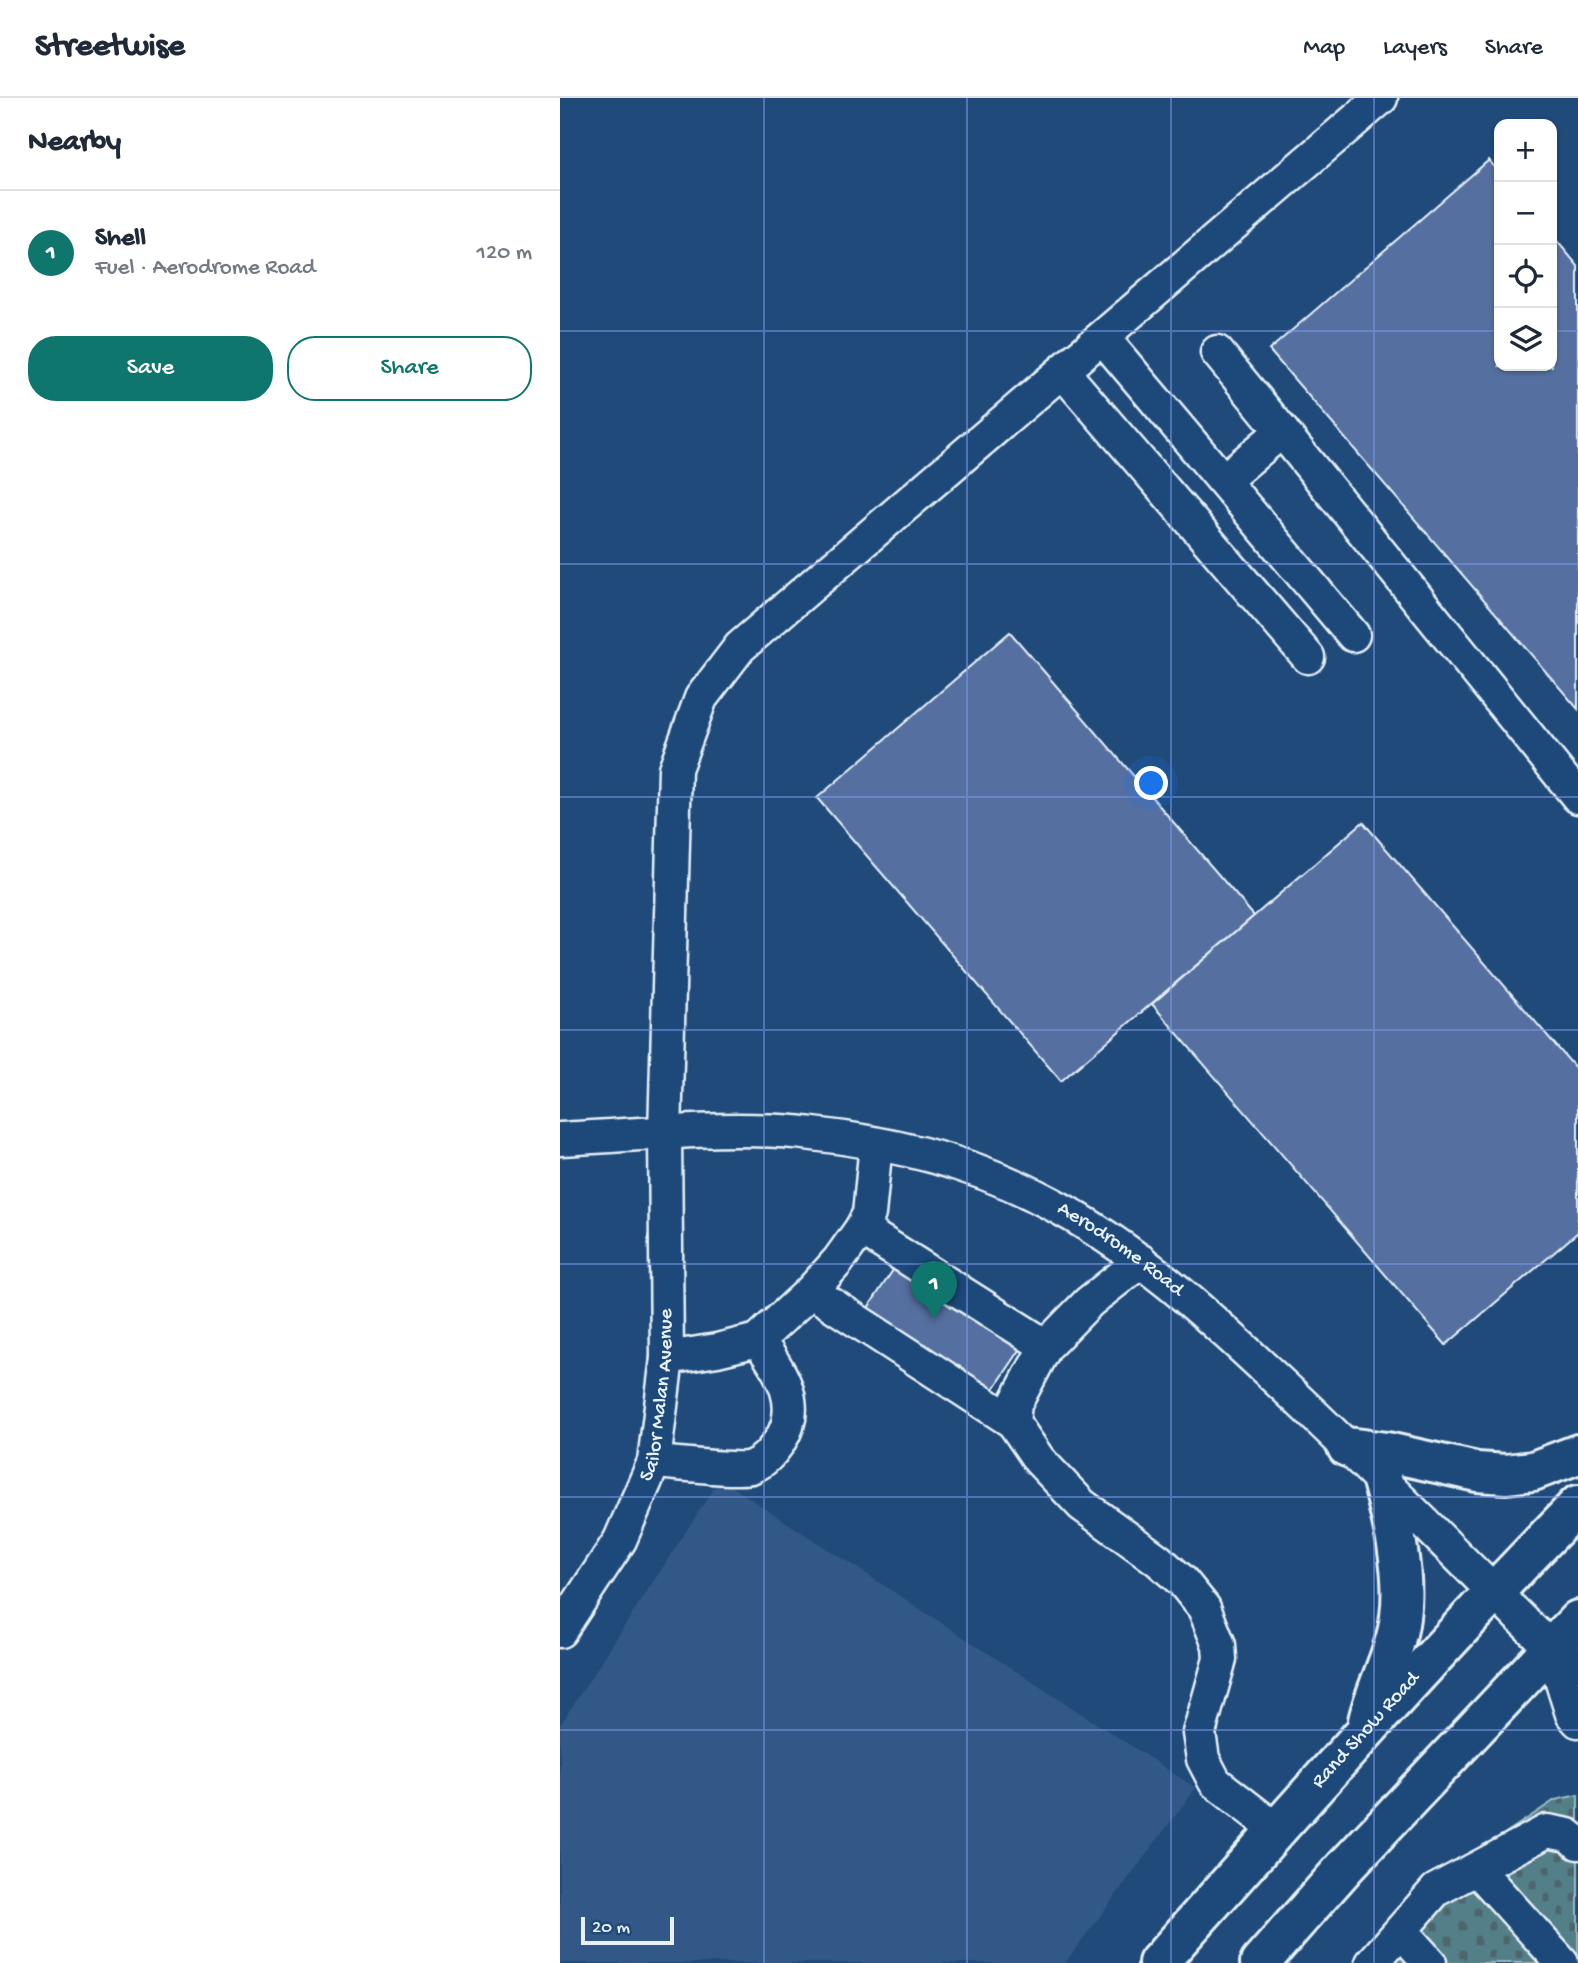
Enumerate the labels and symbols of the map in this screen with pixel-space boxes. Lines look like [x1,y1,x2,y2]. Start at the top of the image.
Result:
your location [1134,766,1168,800]
street label: Aerodrome Road [1053,1197,1190,1304]
pin: 1 [911,1261,957,1319]
street label: Sailor Malan Avenue [634,1307,680,1486]
street label: Rand Show Road [1307,1666,1427,1794]
scale bar [581,1914,674,1946]

